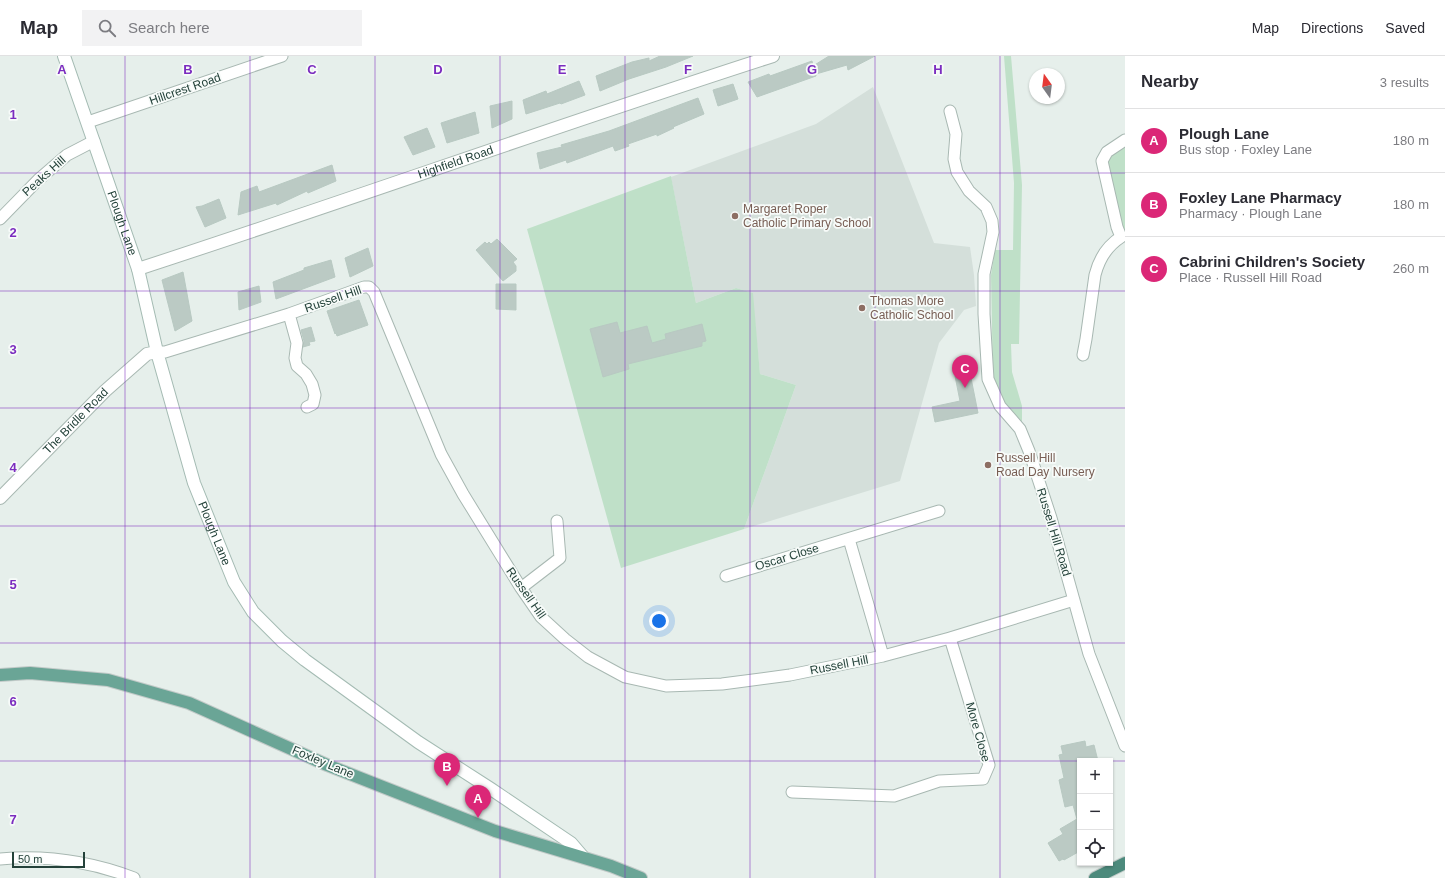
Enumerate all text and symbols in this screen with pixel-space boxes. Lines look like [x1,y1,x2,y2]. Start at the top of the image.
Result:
search box [82,10,362,46]
text: Map [20,17,58,38]
icon: search [96,17,118,39]
text: Search here [128,19,210,36]
text: Map [1252,20,1279,36]
text: Directions [1301,20,1363,36]
text: Saved [1385,20,1425,36]
text: A [57,62,67,77]
text: B [183,62,193,77]
text: C [307,62,317,77]
text: D [433,62,443,77]
text: E [558,62,567,77]
text: F [684,62,692,77]
text: G [807,62,817,77]
text: H [933,62,943,77]
north arrow [1029,68,1065,104]
street label: Hillcrest Road [147,70,223,108]
text: Nearby [1141,72,1199,91]
text: 3 results [1380,75,1429,90]
text: 1 [9,107,17,122]
text: Plough Lane [1179,125,1269,142]
text: A [1149,133,1159,148]
text: 180 m [1393,133,1429,148]
text: Bus stop · Foxley Lane [1179,142,1312,157]
street label: Highfield Road [416,143,495,182]
street label: Peaks Hill [19,153,69,199]
street label: Plough Lane [104,189,140,258]
text: Foxley Lane Pharmacy [1179,189,1342,206]
text: B [1149,197,1159,212]
text: 180 m [1393,197,1429,212]
place label: Margaret Roper Catholic Primary School [743,202,871,230]
text: Pharmacy · Plough Lane [1179,206,1322,221]
marker: Margaret Roper Catholic Primary School [730,211,740,221]
text: 2 [9,225,17,240]
text: Cabrini Children's Society [1179,253,1365,270]
text: C [1149,261,1159,276]
text: 260 m [1393,261,1429,276]
text: Place · Russell Hill Road [1179,270,1322,285]
street label: Russell Hill [303,283,363,315]
place label: Thomas More Catholic School [870,294,953,322]
marker: Thomas More Catholic School [857,303,867,313]
text: 3 [9,342,17,357]
pin: C [952,355,978,388]
street label: The Bridle Road [40,385,111,457]
place label: Russell Hill Road Day Nursery [996,451,1095,479]
text: 4 [9,460,17,475]
marker: Russell Hill Road Day Nursery [983,460,993,470]
street label: Russell Hill Road [1034,486,1074,578]
street label: Plough Lane [195,499,234,568]
street label: Oscar Close [753,541,821,573]
street label: Russell Hill [503,565,549,621]
text: 5 [9,577,17,592]
your location [649,611,669,631]
street label: Russell Hill [809,652,869,678]
text: 6 [9,694,17,709]
street label: More Close [963,701,993,764]
street label: Foxley Lane [290,743,356,781]
pin: B [434,753,460,786]
map controls [1077,758,1113,866]
button: + [1077,758,1113,794]
pin: A [465,785,491,818]
button: − [1077,794,1113,830]
text: 7 [9,812,17,827]
button: locate [1077,830,1113,866]
scale bar [12,850,85,869]
text: 50 m [18,853,42,865]

